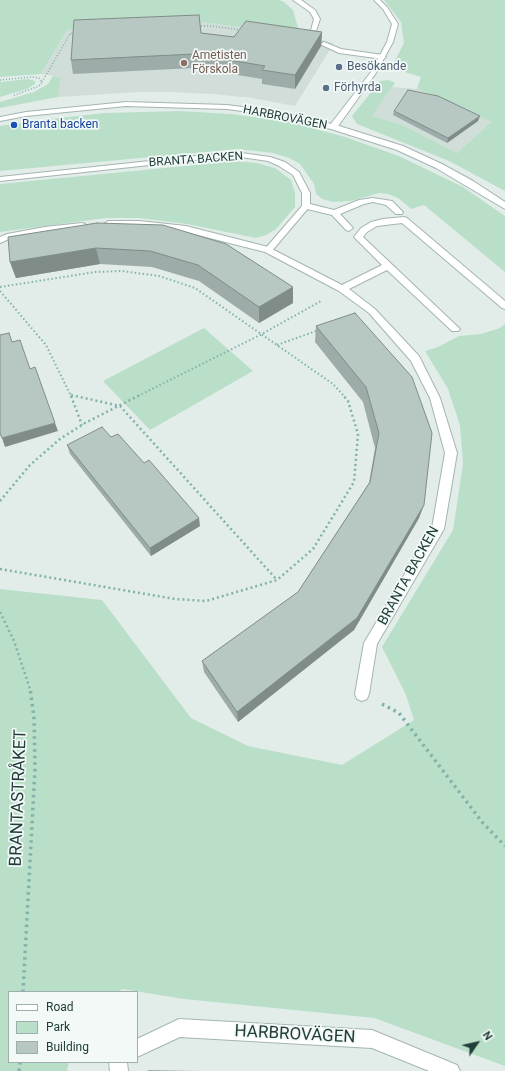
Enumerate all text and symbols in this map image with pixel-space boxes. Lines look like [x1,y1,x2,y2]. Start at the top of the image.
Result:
place label: Ametisten Förskola [192,49,247,77]
marker: Ametisten Förskola [179,58,189,68]
place label: Besökande [347,60,406,74]
marker: Besökande [334,62,344,72]
place label: Förhyrda [334,81,381,95]
marker: Förhyrda [321,83,331,93]
street label: HARBROVÄGEN [242,103,328,133]
place label: Branta backen [22,118,98,132]
marker: Branta backen [9,120,19,130]
street label: BRANTA BACKEN [148,150,244,170]
street label: BRANTA BACKEN [375,524,443,628]
street label: BRANTASTRÅKET [6,729,32,867]
legend [8,991,138,1063]
text: Road [46,1000,74,1014]
text: Park [46,1020,70,1034]
street label: HARBROVÄGEN [234,1022,356,1048]
north arrow [457,1023,497,1063]
text: N [480,1029,495,1043]
text: Building [46,1040,89,1054]

